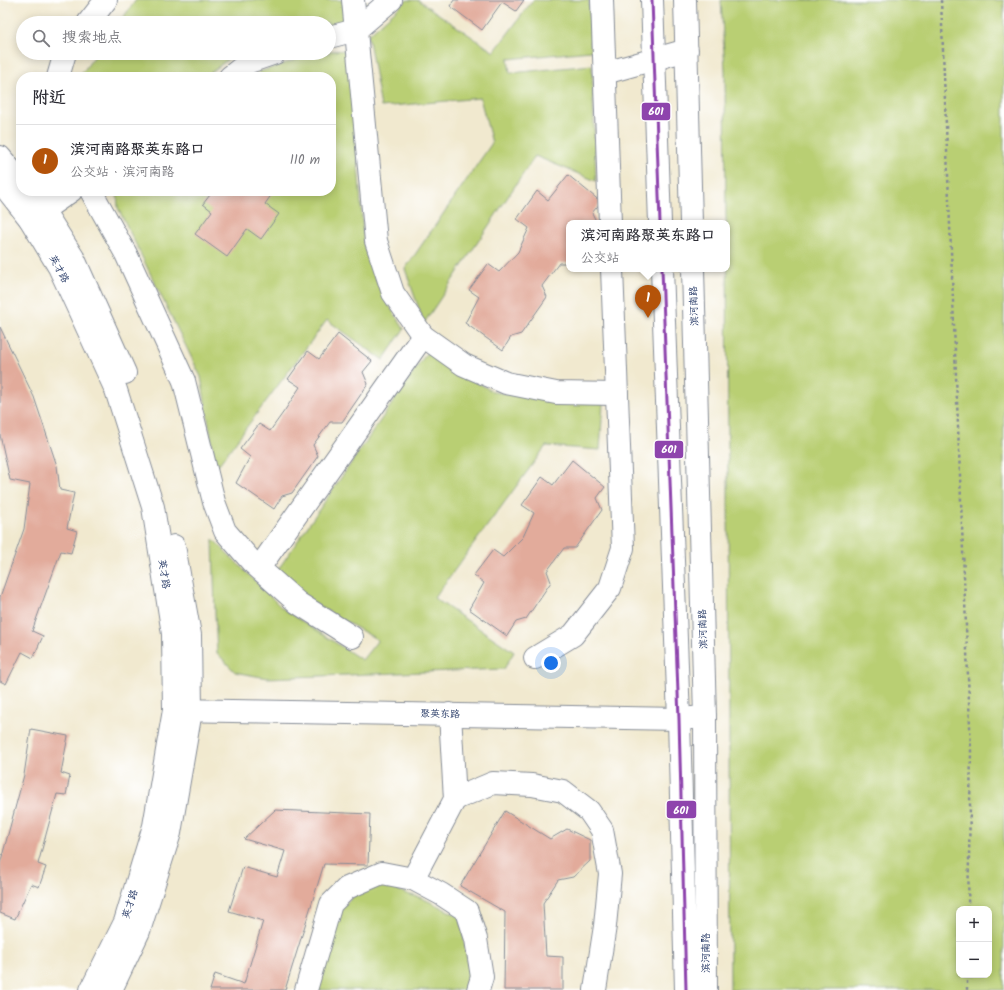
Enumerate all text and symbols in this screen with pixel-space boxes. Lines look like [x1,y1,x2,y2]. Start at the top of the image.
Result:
search box [16,16,336,60]
text: 搜索地点 [62,26,122,50]
icon: search [30,27,52,49]
text: 附近 [32,85,66,112]
line badge: 601 [641,102,671,121]
text: 601 [649,103,664,121]
text: 滨河南路聚英东路口 [70,138,205,162]
text: 1 [43,150,47,171]
text: 110 m [290,150,320,171]
text: 公交站 · 滨河南路 [70,162,175,183]
popup [566,220,730,272]
text: 滨河南路聚英东路口 [580,224,716,248]
text: 公交站 [580,248,620,269]
street label: 英才路 [45,252,73,286]
pin: 1 [635,285,661,318]
street label: 滨河南路 [685,286,703,326]
line badge: 601 [654,440,684,459]
text: 601 [662,441,677,459]
street label: 英才路 [154,558,174,590]
street label: 滨河南路 [694,609,712,649]
your location [541,653,561,673]
street label: 聚英东路 [420,706,460,722]
line badge: 601 [666,800,697,819]
text: 601 [674,802,689,820]
street label: 英才路 [118,887,142,921]
map controls [956,906,992,978]
button: + [956,906,992,942]
street label: 滨河南路 [698,933,714,973]
button: − [956,942,992,978]

